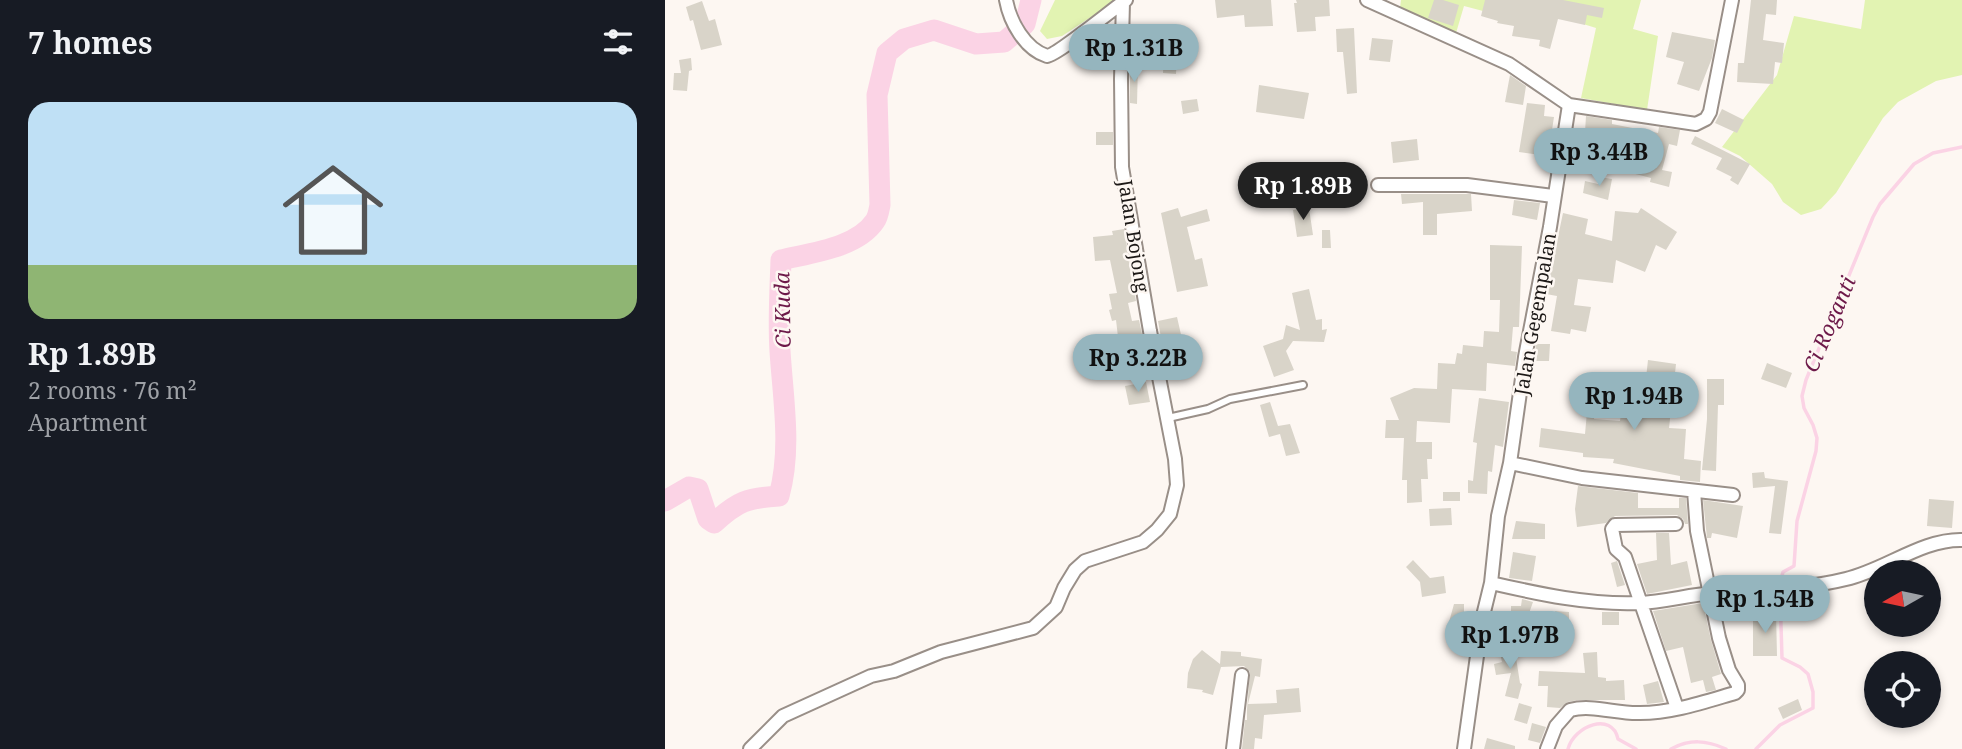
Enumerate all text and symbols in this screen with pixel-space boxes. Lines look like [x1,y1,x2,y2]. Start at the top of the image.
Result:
text: 7 homes [28,22,152,63]
icon: filters [599,23,637,61]
pin: Rp 1.31B [1062,24,1206,84]
text: Rp 1.31B [1085,31,1183,63]
pin: Rp 3.44B [1527,128,1671,188]
text: Rp 3.44B [1550,135,1648,167]
icon: home [270,147,396,273]
pin: Rp 1.89B [1231,162,1375,222]
text: Rp 1.89B [1254,169,1352,201]
street label: Jalan Bojong [1112,177,1156,294]
street label: Jalan Gegempalan [1508,231,1562,398]
water label: Ci Kuda [767,271,797,348]
water label: Ci Roganti [1796,271,1862,376]
text: Rp 1.89B [28,333,156,374]
pin: Rp 3.22B [1066,334,1210,394]
text: Rp 3.22B [1089,341,1187,373]
pin: Rp 1.94B [1562,372,1706,432]
text: 2 rooms · 76 m² [28,374,197,406]
text: Rp 1.94B [1585,379,1683,411]
text: Apartment [28,406,147,438]
north arrow [1864,560,1941,637]
map controls [1864,560,1941,728]
pin: Rp 1.54B [1693,576,1837,635]
text: Rp 1.54B [1716,582,1814,614]
pin: Rp 1.97B [1438,612,1582,671]
text: Rp 1.97B [1461,618,1559,650]
button: locate [1864,651,1941,728]

